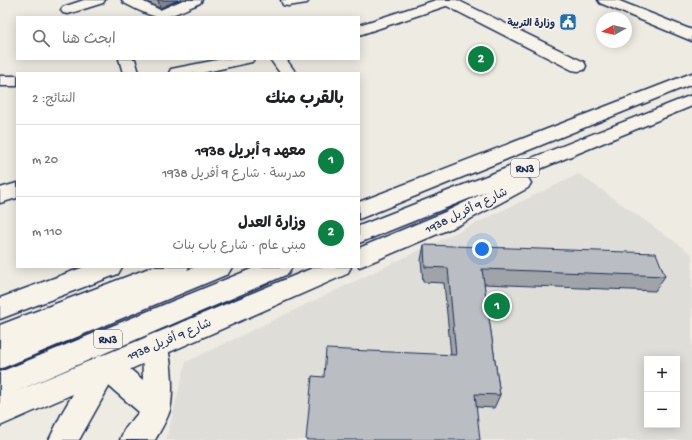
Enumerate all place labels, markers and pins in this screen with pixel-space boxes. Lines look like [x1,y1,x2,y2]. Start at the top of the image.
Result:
public building icon: وزارة التربية [558,12,578,32]
place label: وزارة التربية [507,17,555,30]
pin: 2 [468,44,494,74]
pin: 1 [484,291,510,321]

